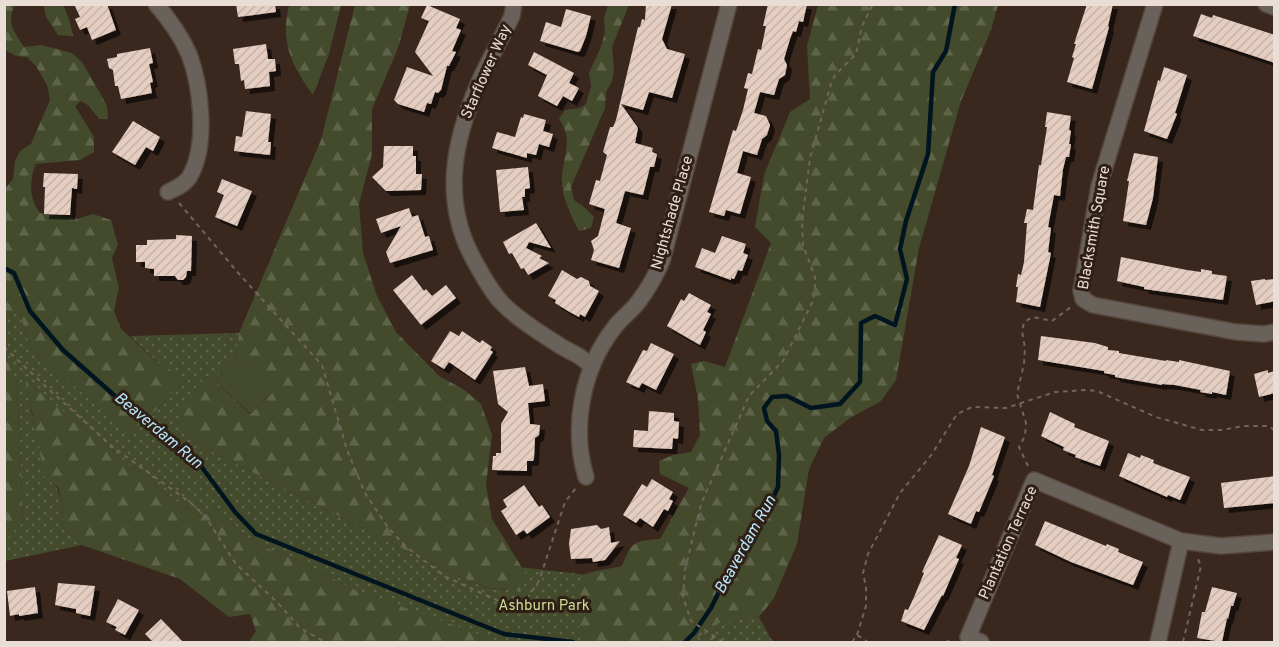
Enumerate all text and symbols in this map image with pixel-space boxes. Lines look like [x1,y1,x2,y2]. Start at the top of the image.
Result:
street label: Starflower Way [458,22,516,122]
street label: Nightshade Place [648,154,698,272]
street label: Blacksmith Square [1075,165,1115,291]
water label: Beaverdam Run [110,388,206,474]
street label: Plantation Terrace [975,483,1043,603]
water label: Beaverdam Run [711,492,781,598]
park label: Ashburn Park [498,597,590,616]

